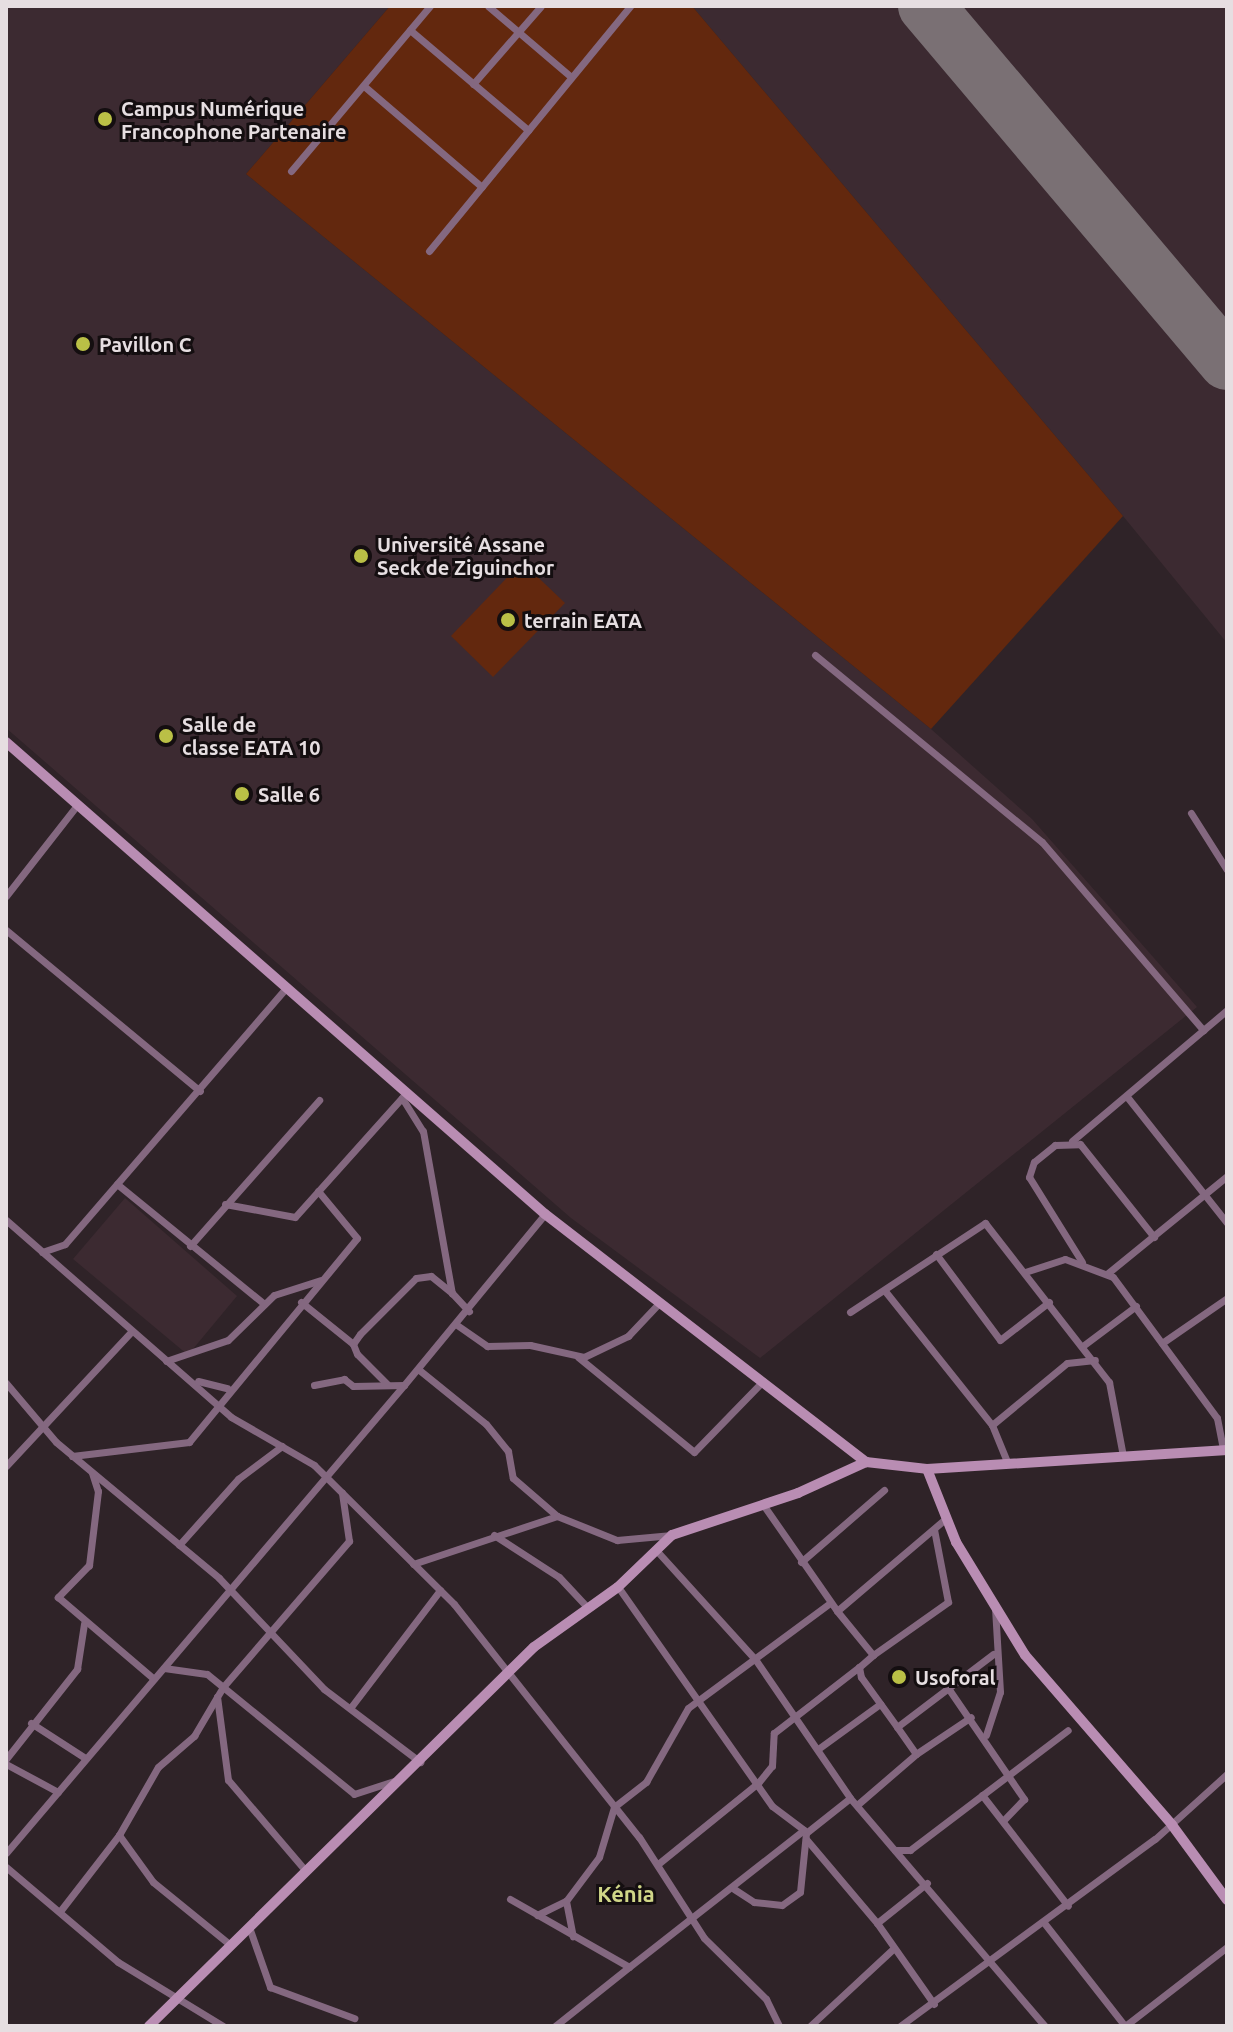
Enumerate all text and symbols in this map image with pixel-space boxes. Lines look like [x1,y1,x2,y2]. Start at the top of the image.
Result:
place label: Campus Numérique Francophone Partenaire [121,96,347,143]
marker: Campus Numérique Francophone Partenaire [96,110,114,128]
place label: Pavillon C [99,332,192,356]
marker: Pavillon C [74,335,92,353]
place label: Université Assane Seck de Ziguinchor [377,532,554,579]
marker: Université Assane Seck de Ziguinchor [352,547,370,565]
place label: terrain EATA [524,608,642,632]
marker: terrain EATA [499,611,517,629]
place label: Salle de classe EATA 10 [182,712,320,759]
marker: Salle de classe EATA 10 [157,727,175,745]
place label: Salle 6 [258,782,320,806]
marker: Salle 6 [233,785,251,803]
place label: Usoforal [915,1665,996,1689]
marker: Usoforal [890,1668,908,1686]
district label: Kénia [597,1881,655,1907]

